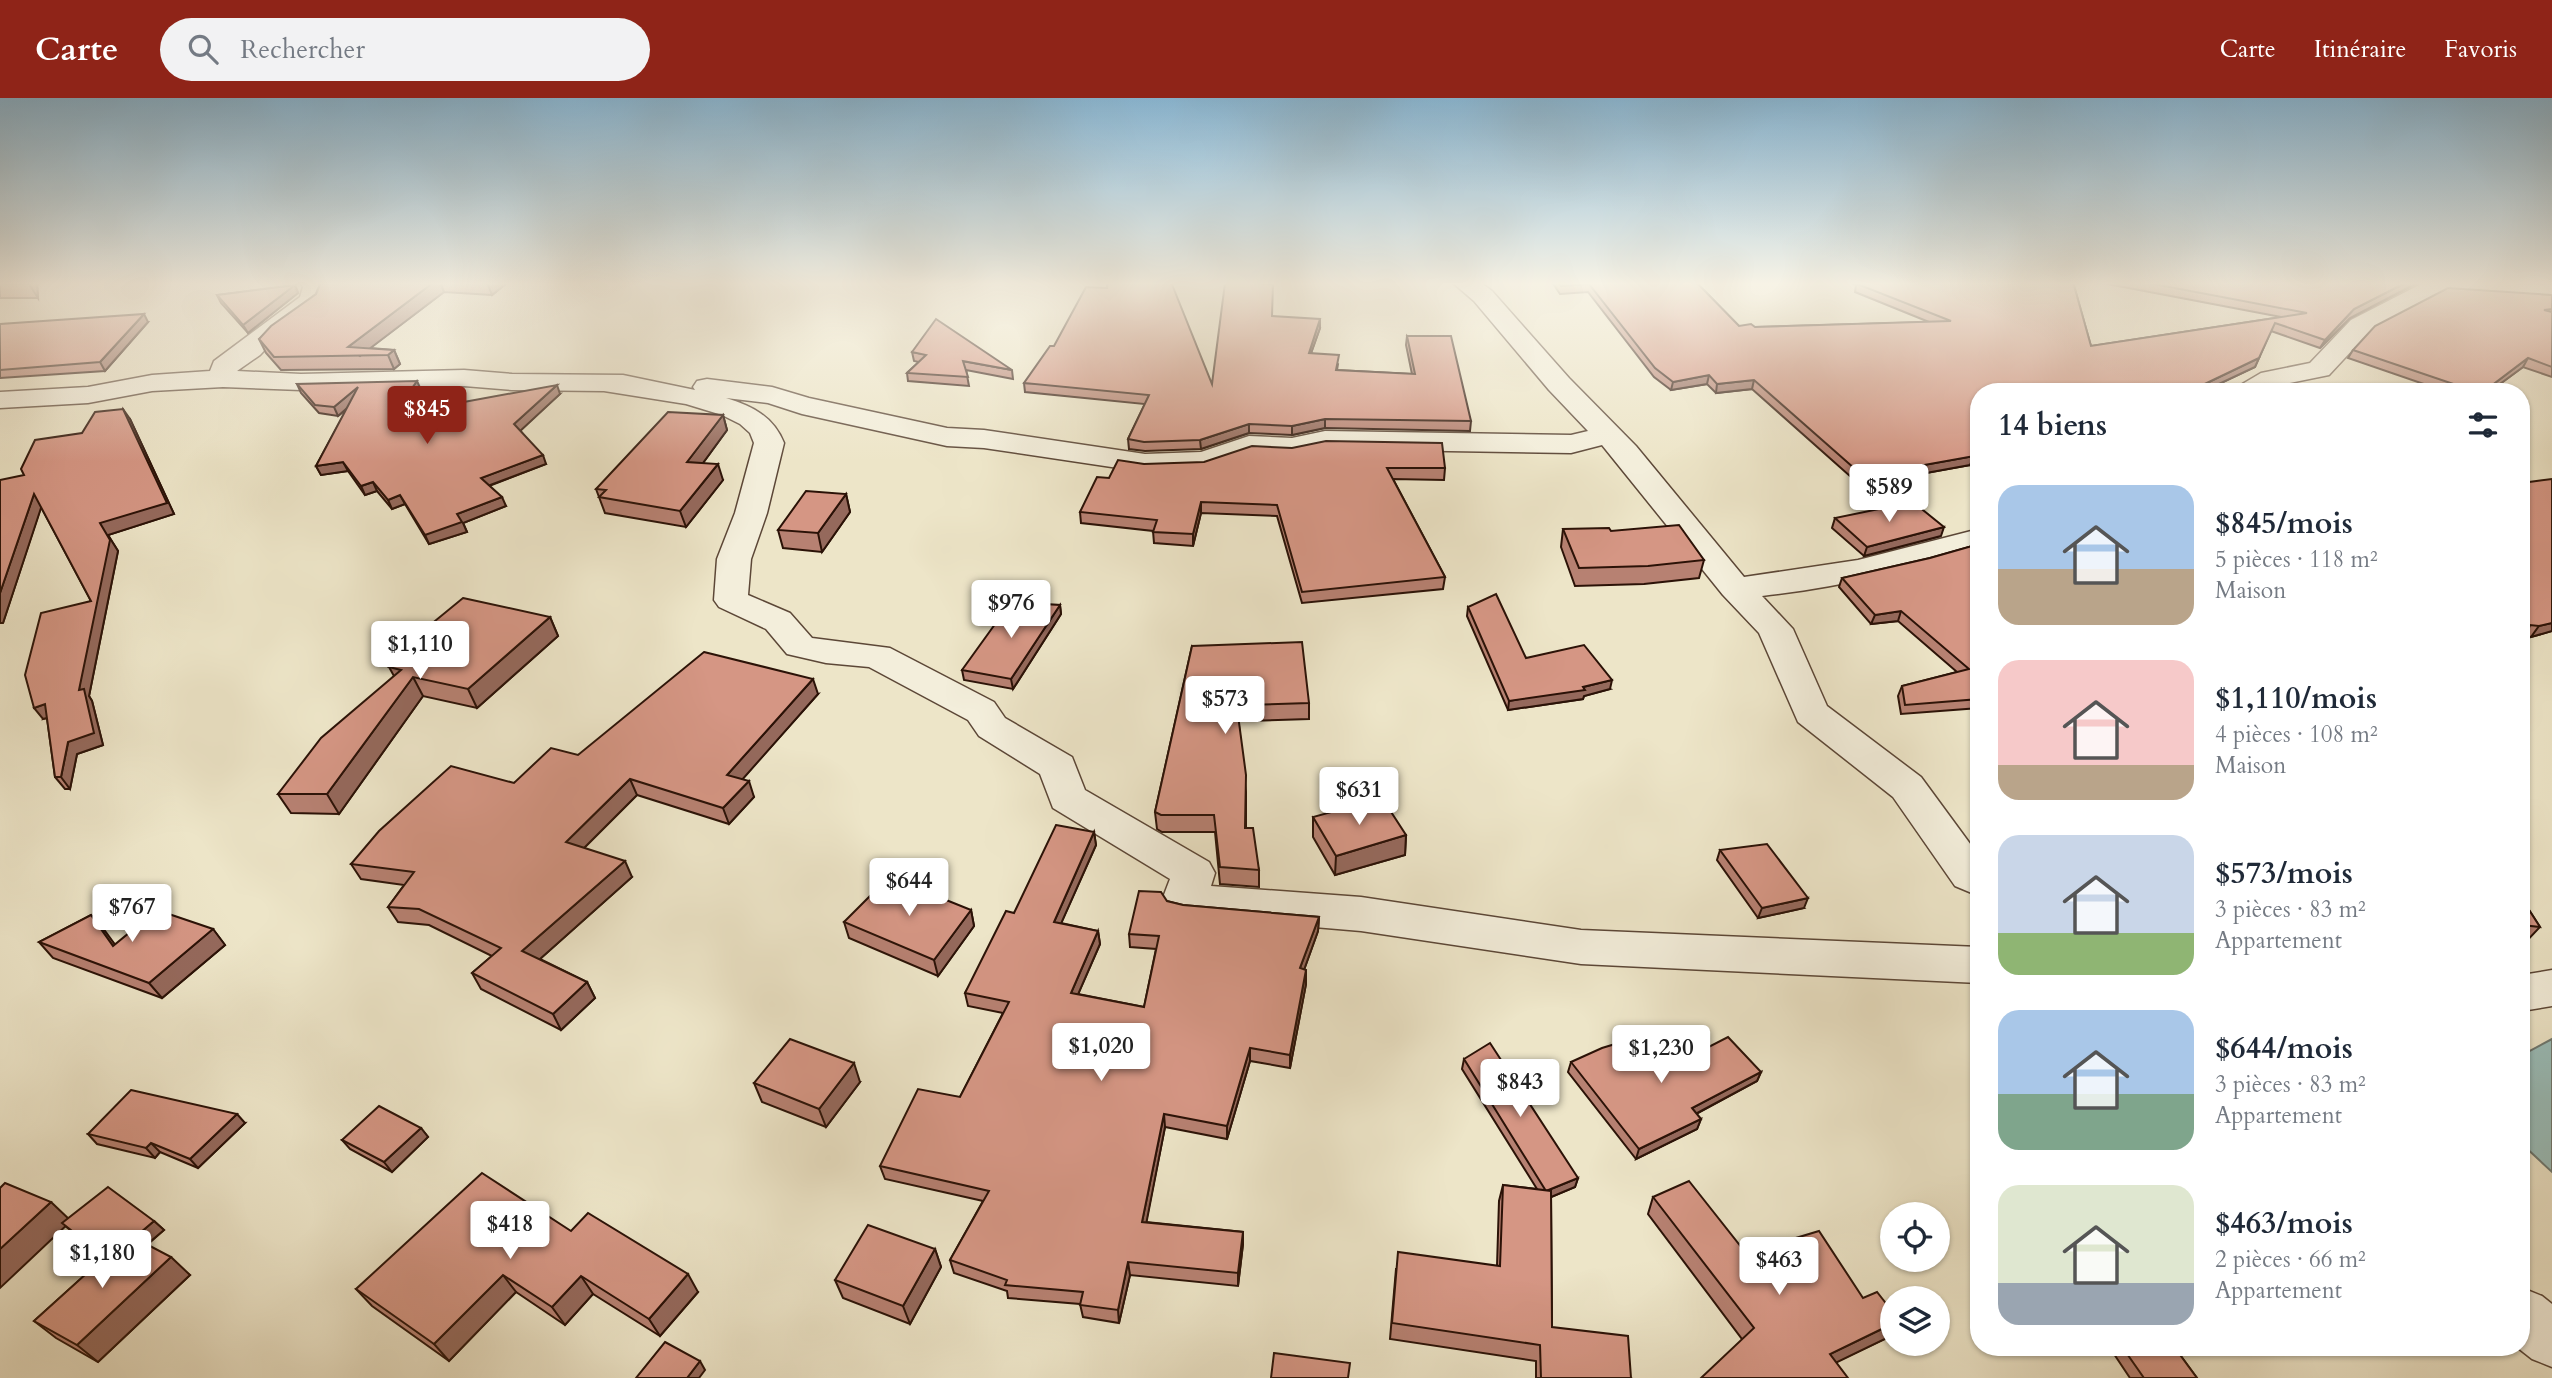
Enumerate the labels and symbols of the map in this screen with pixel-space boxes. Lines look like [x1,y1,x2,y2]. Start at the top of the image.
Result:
pin: $845 [386,386,468,446]
pin: $589 [1848,464,1930,524]
pin: $976 [970,580,1052,640]
pin: $1,110 [363,622,477,681]
pin: $573 [1184,676,1266,736]
pin: $631 [1318,768,1400,827]
pin: $644 [868,858,950,918]
pin: $767 [91,884,173,944]
pin: $1,020 [1044,1024,1158,1083]
pin: $1,230 [1604,1026,1718,1085]
pin: $843 [1479,1060,1561,1119]
pin: $418 [469,1202,551,1261]
pin: $1,180 [45,1230,159,1290]
pin: $463 [1738,1238,1820,1297]

